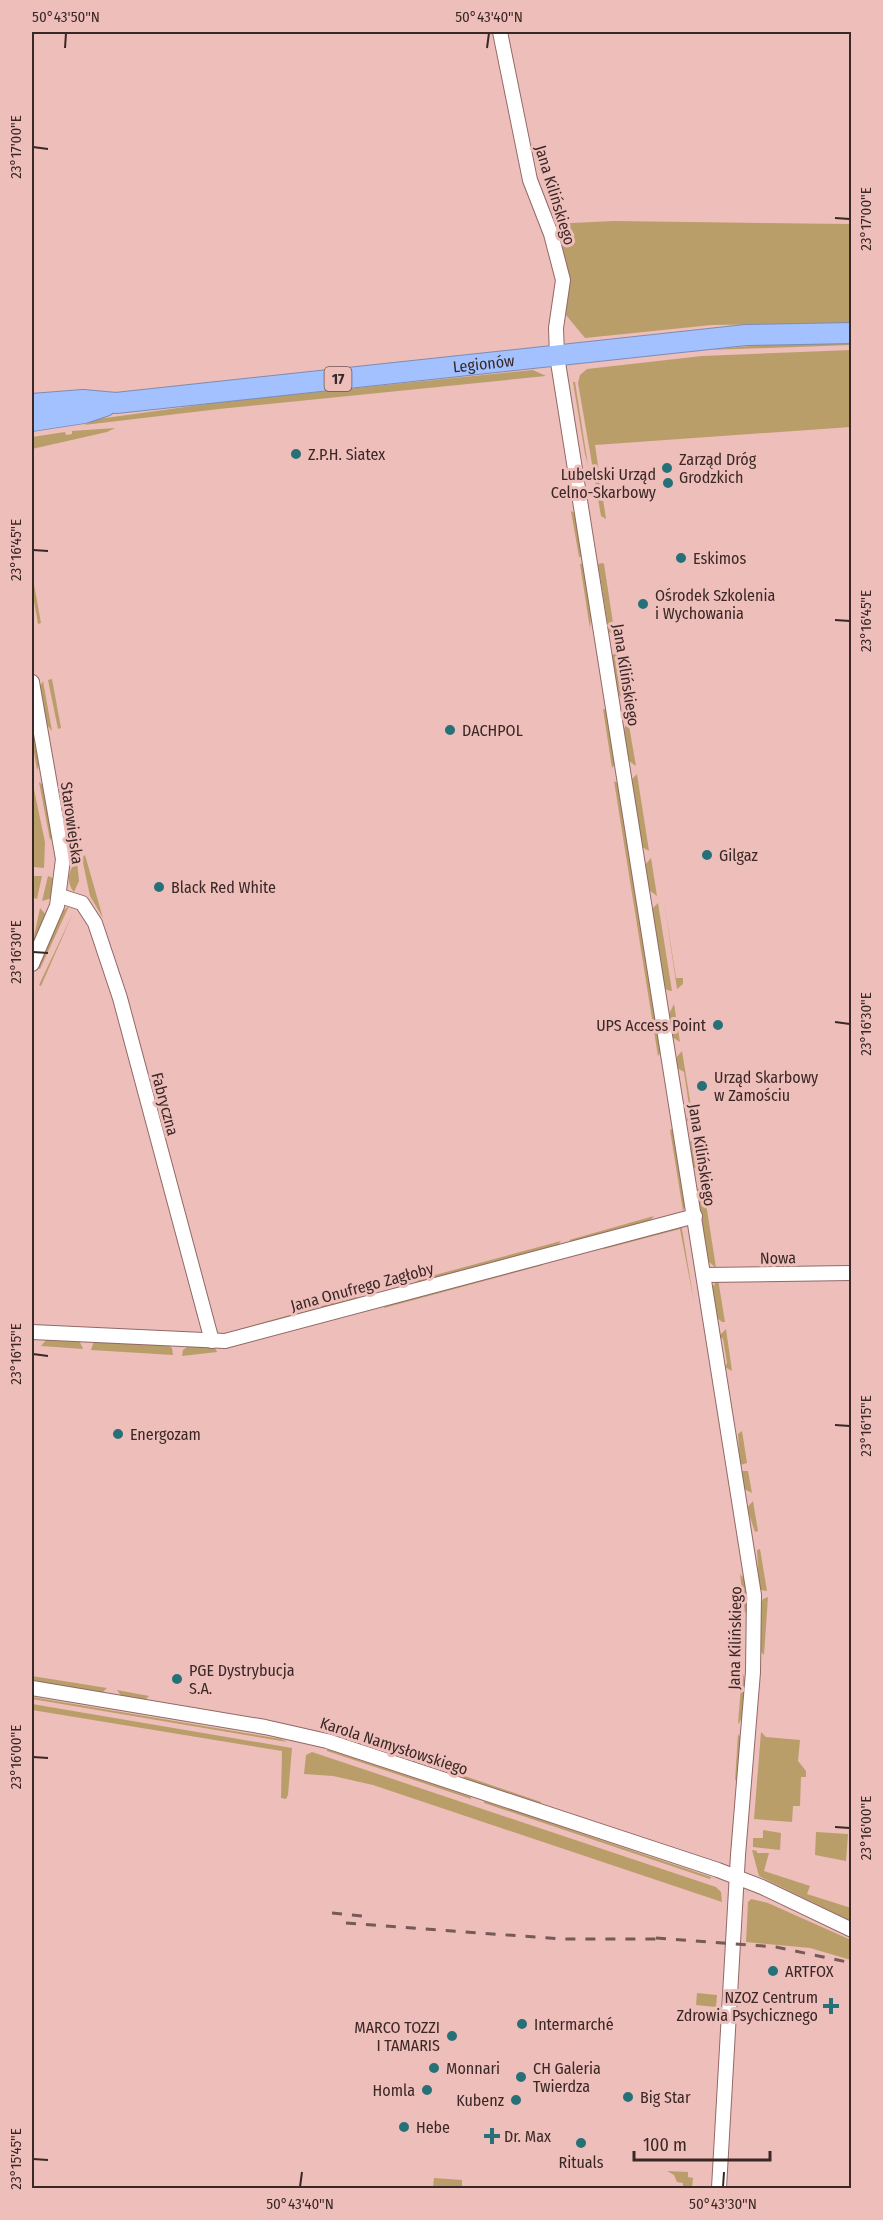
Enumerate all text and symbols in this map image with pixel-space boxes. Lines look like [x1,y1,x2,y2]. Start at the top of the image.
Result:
text: 50°43'50"N [32,8,100,26]
text: 50°43'40"N [455,8,523,26]
text: 23°17'00"E [7,115,25,179]
street label: Jana Kilińskiego [531,143,579,247]
text: 23°17'00"E [857,187,875,251]
street label: Legionów [452,350,516,376]
road number: 17 [324,367,352,391]
place label: Z.P.H. Siatex [308,445,385,464]
marker: Z.P.H. Siatex [289,447,303,461]
place label: Zarząd Dróg Grodzkich [679,450,757,487]
marker: Zarząd Dróg Grodzkich [660,461,674,475]
place label: Lubelski Urząd Celno-Skarbowy [551,465,657,502]
marker: Lubelski Urząd Celno-Skarbowy [661,476,675,490]
text: 23°16'45"E [7,519,25,581]
place label: Eskimos [693,549,746,568]
marker: Eskimos [674,551,688,565]
place label: Ośrodek Szkolenia i Wychowania [655,586,775,623]
text: 23°16'45"E [857,590,875,652]
marker: Ośrodek Szkolenia i Wychowania [636,597,650,611]
street label: Jana Kilińskiego [609,622,643,728]
place label: DACHPOL [462,721,523,740]
marker: DACHPOL [443,723,457,737]
street label: Starowiejska [57,781,87,865]
place label: Gilgaz [719,846,758,865]
marker: Gilgaz [700,848,714,862]
place label: Black Red White [171,878,276,897]
marker: Black Red White [152,880,166,894]
text: 23°16'30"E [7,920,25,984]
text: 23°16'30"E [857,992,875,1056]
place label: UPS Access Point [596,1016,707,1035]
marker: UPS Access Point [711,1018,725,1032]
place label: Urząd Skarbowy w Zamościu [714,1068,819,1105]
street label: Fabryczna [147,1070,183,1138]
marker: Urząd Skarbowy w Zamościu [695,1079,709,1093]
street label: Jana Kilińskiego [685,1102,719,1208]
street label: Nowa [760,1248,796,1268]
street label: Jana Onufrego Zagłoby [288,1259,437,1315]
text: 23°16'15"E [7,1323,25,1385]
text: 23°16'15"E [857,1395,875,1457]
place label: Energozam [130,1425,201,1444]
marker: Energozam [111,1427,125,1441]
street label: Jana Kilińskiego [725,1586,745,1690]
place label: PGE Dystrybucja S.A. [189,1661,295,1698]
marker: PGE Dystrybucja S.A. [170,1672,184,1686]
street label: Karola Namysłowskiego [318,1713,470,1779]
text: 23°16'00"E [7,1725,25,1789]
text: 23°16'00"E [857,1796,875,1860]
place label: ARTFOX [785,1962,834,1981]
marker: ARTFOX [766,1964,780,1978]
place label: NZOZ Centrum Zdrowia Psychicznego [676,1988,818,2025]
marker: NZOZ Centrum Zdrowia Psychicznego [822,1997,840,2015]
place label: Intermarché [534,2015,614,2034]
marker: Intermarché [515,2017,529,2031]
place label: MARCO TOZZI I TAMARIS [354,2018,440,2055]
marker: MARCO TOZZI I TAMARIS [445,2029,459,2043]
place label: Monnari [446,2059,500,2078]
place label: CH Galeria Twierdza [533,2059,601,2096]
marker: Monnari [427,2061,441,2075]
marker: CH Galeria Twierdza [514,2070,528,2084]
place label: Homla [373,2081,415,2100]
marker: Homla [420,2083,434,2097]
place label: Big Star [640,2088,691,2107]
marker: Big Star [621,2090,635,2104]
place label: Kubenz [456,2091,504,2110]
marker: Kubenz [509,2093,523,2107]
place label: Hebe [416,2118,450,2137]
marker: Hebe [397,2120,411,2134]
scale bar [634,2124,770,2162]
place label: Dr. Max [504,2127,551,2146]
text: 23°15'45"E [7,2128,25,2190]
marker: Dr. Max [485,2129,499,2143]
text: 100 m [643,2134,687,2156]
marker: Rituals [574,2136,588,2150]
place label: Rituals [558,2153,604,2172]
text: 50°43'40"N [266,2195,334,2213]
text: 50°43'30"N [689,2195,757,2213]

